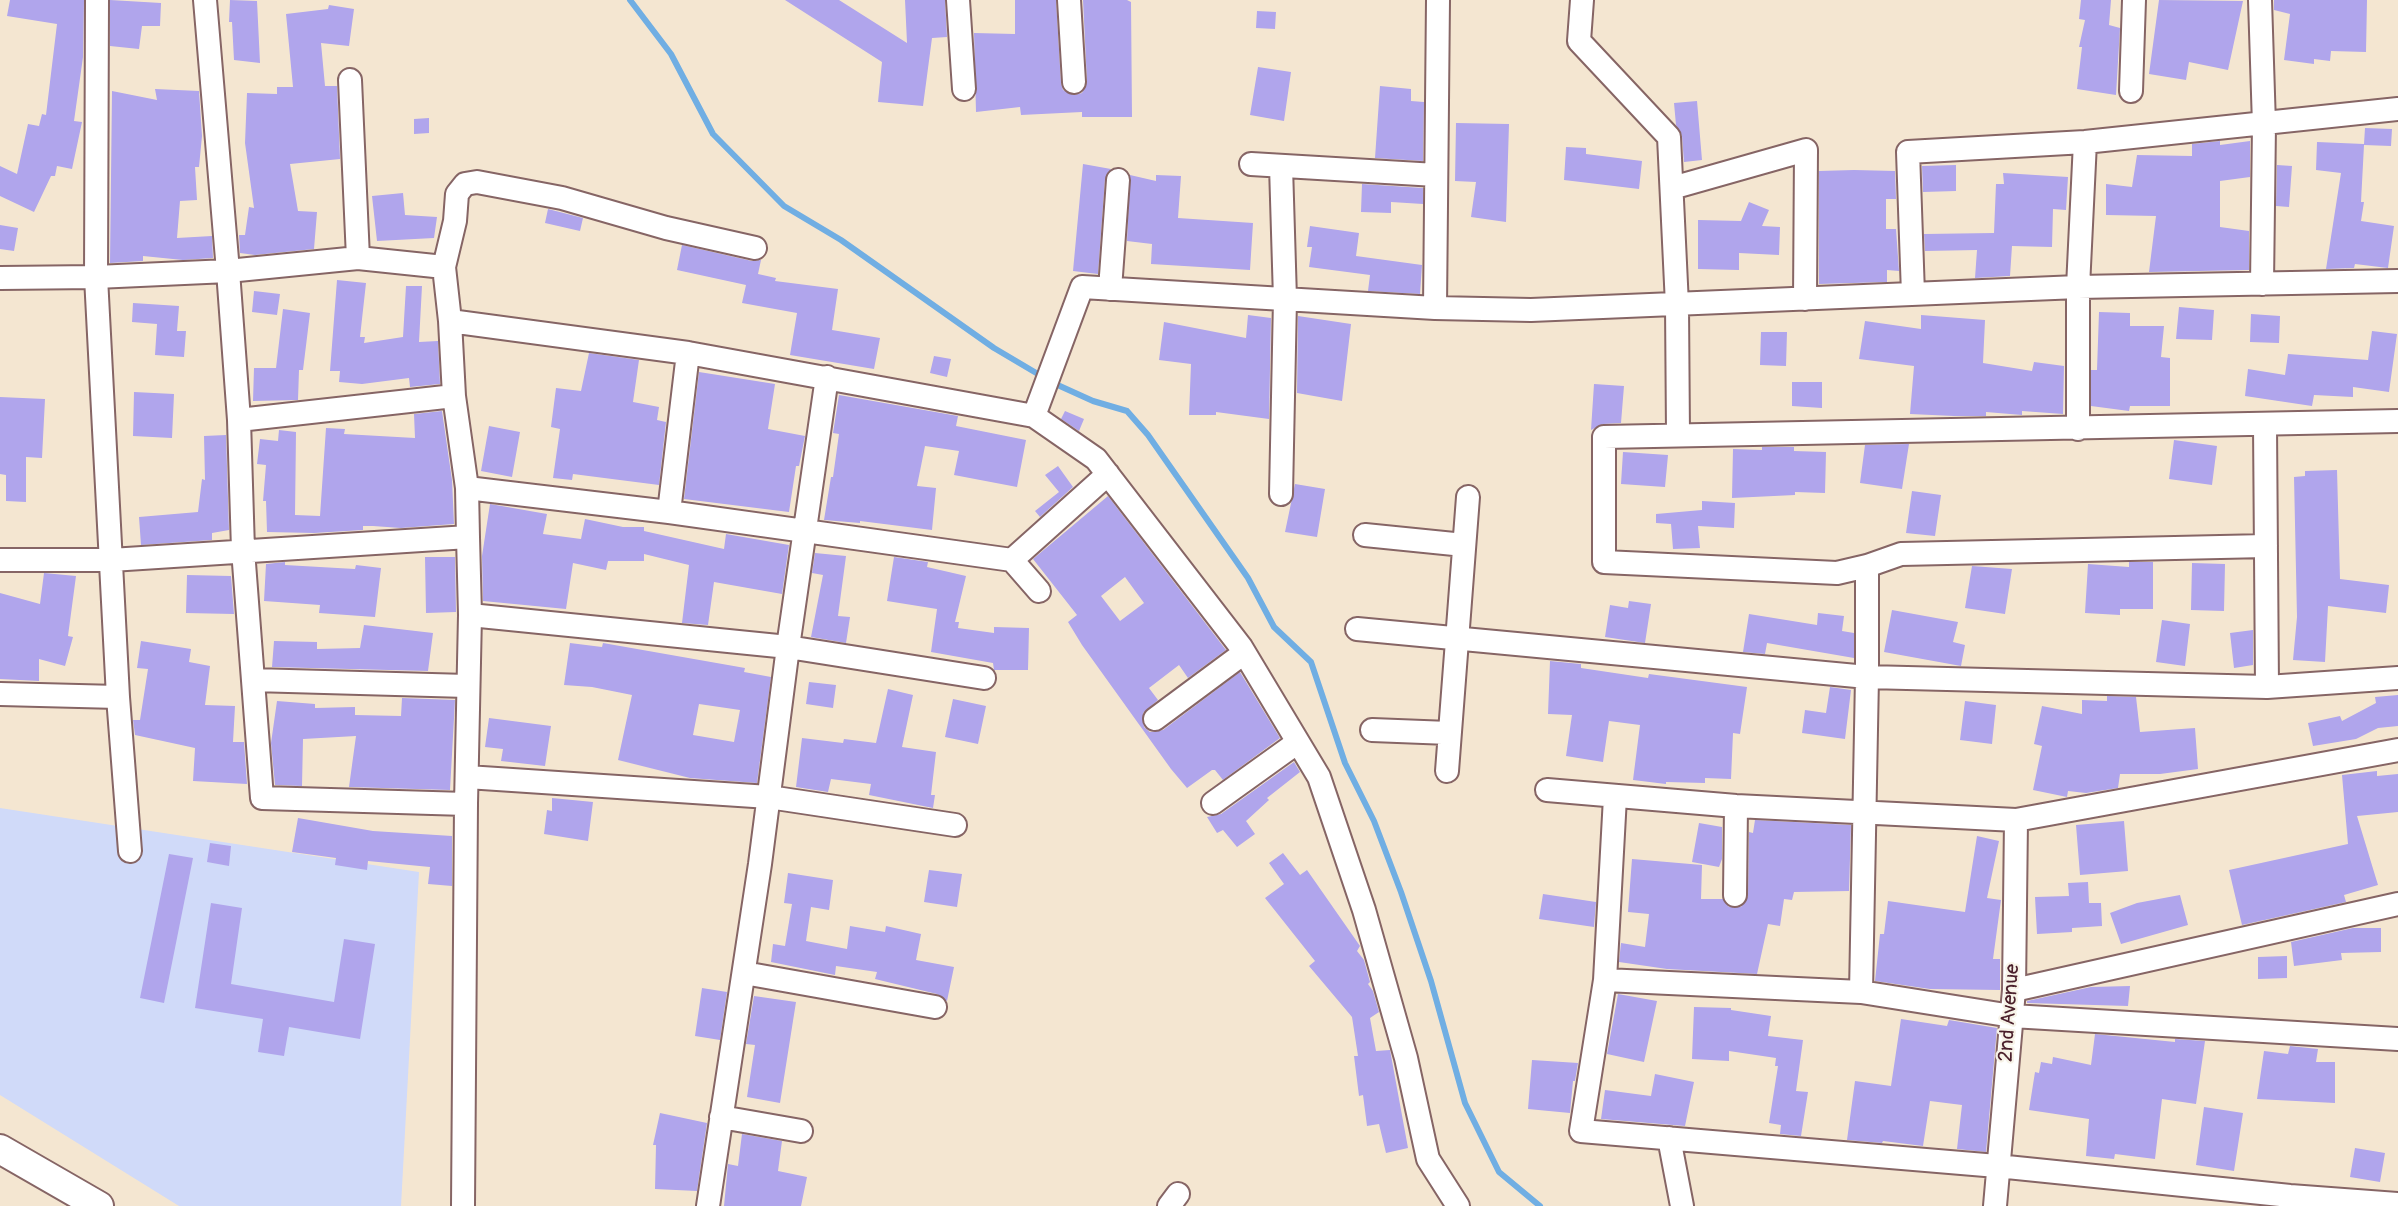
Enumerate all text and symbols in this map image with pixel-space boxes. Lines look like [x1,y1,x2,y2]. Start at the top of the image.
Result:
street label: 2nd Avenue [1995,963,2025,1063]

